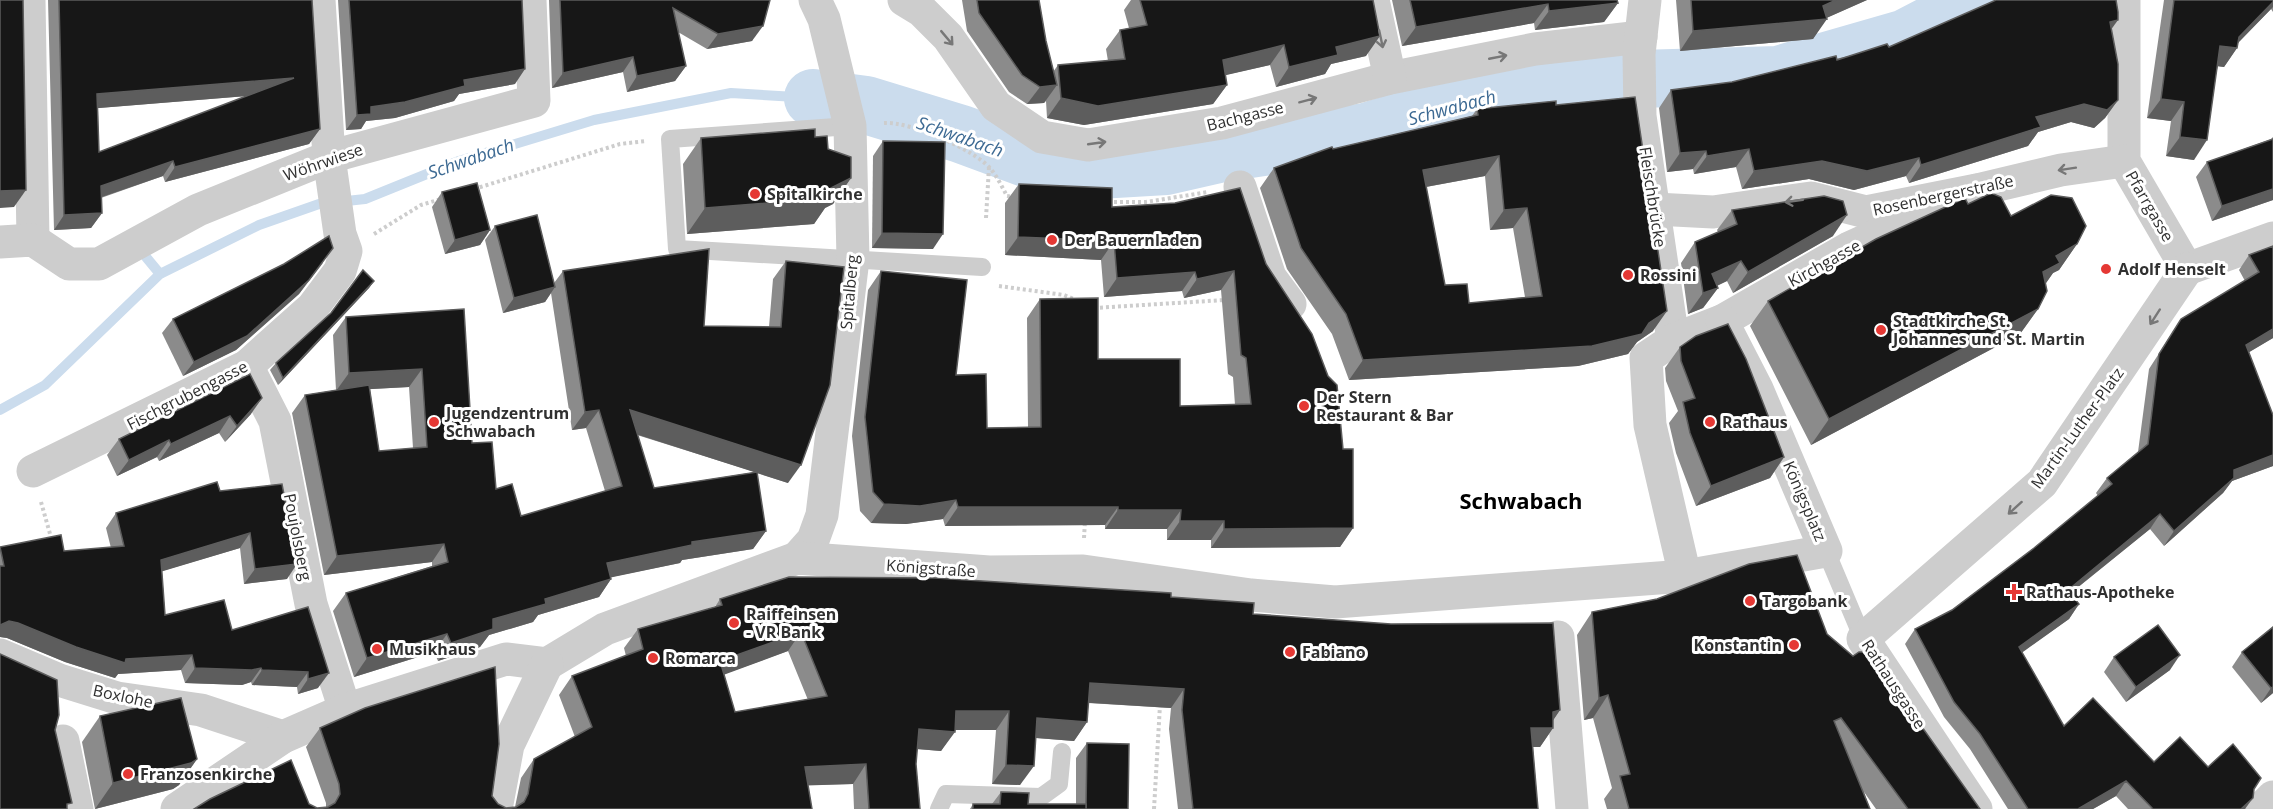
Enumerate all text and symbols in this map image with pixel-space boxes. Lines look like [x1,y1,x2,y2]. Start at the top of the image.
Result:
one-way arrow [1376,29,1388,48]
one-way arrow [941,30,954,46]
one-way arrow [1488,51,1508,62]
water label: Schwabach [1405,84,1498,130]
one-way arrow [1299,94,1318,105]
street label: Bachgasse [1204,96,1286,136]
water label: Schwabach [914,110,1007,162]
water label: Schwabach [424,132,517,184]
street label: Wöhrwiese [280,138,366,186]
one-way arrow [1087,138,1106,149]
street label: Fleischbrücke [1634,145,1672,249]
one-way arrow [2057,164,2077,175]
street label: Pfarrgasse [2121,166,2179,246]
street label: Rosenbergerstraße [1871,169,2015,221]
place label: Spitalkirche [767,183,863,205]
marker: Spitalkirche [748,187,762,201]
one-way arrow [1784,195,1804,206]
place label: Der Bauernladen [1064,229,1200,251]
marker: Der Bauernladen [1045,233,1059,247]
street label: Kirchgasse [1784,234,1864,292]
street label: Spitalberg [835,253,863,330]
place label: Adolf Henselt [2118,258,2226,280]
marker: Adolf Henselt [2099,262,2113,276]
place label: Rossini [1640,264,1697,286]
marker: Rossini [1621,268,1635,282]
one-way arrow [2148,309,2161,326]
place label: Stadtkirche St. Johannes und St. Martin [1891,310,2085,350]
marker: Stadtkirche St. Johannes und St. Martin [1874,323,1888,337]
street label: Fischgrubengasse [123,355,251,435]
street label: Martin-Luther-Platz [2026,363,2128,493]
place label: Der Stern Restaurant & Bar [1316,386,1453,426]
marker: Der Stern Restaurant & Bar [1297,399,1311,413]
place label: Jugendzentrum Schwabach [444,402,569,442]
place label: Rathaus [1722,411,1788,433]
marker: Jugendzentrum Schwabach [427,415,441,429]
marker: Rathaus [1703,415,1717,429]
street label: Königsplatz [1778,457,1832,545]
district label: Schwabach [1460,485,1583,515]
street label: Poujolsberg [279,492,317,583]
one-way arrow [2007,500,2023,514]
street label: Königstraße [886,554,977,582]
place label: Rathaus-Apotheke [2026,581,2174,603]
marker: Rathaus-Apotheke [2007,585,2021,599]
place label: Targobank [1762,590,1847,612]
marker: Targobank [1743,594,1757,608]
place label: Raiffeinsen - VR Bank [746,603,836,643]
marker: Raiffeinsen - VR Bank [727,616,741,630]
place label: Konstantin [1694,634,1782,656]
street label: Rathausgasse [1857,635,1931,733]
place label: Musikhaus [389,638,476,660]
marker: Konstantin [1787,638,1801,652]
place label: Fabiano [1302,641,1366,663]
marker: Musikhaus [370,642,384,656]
marker: Fabiano [1283,645,1297,659]
place label: Romarca [665,647,736,669]
marker: Romarca [646,651,660,665]
street label: Boxlohe [91,679,155,713]
place label: Franzosenkirche [140,763,272,785]
marker: Franzosenkirche [121,767,135,781]

